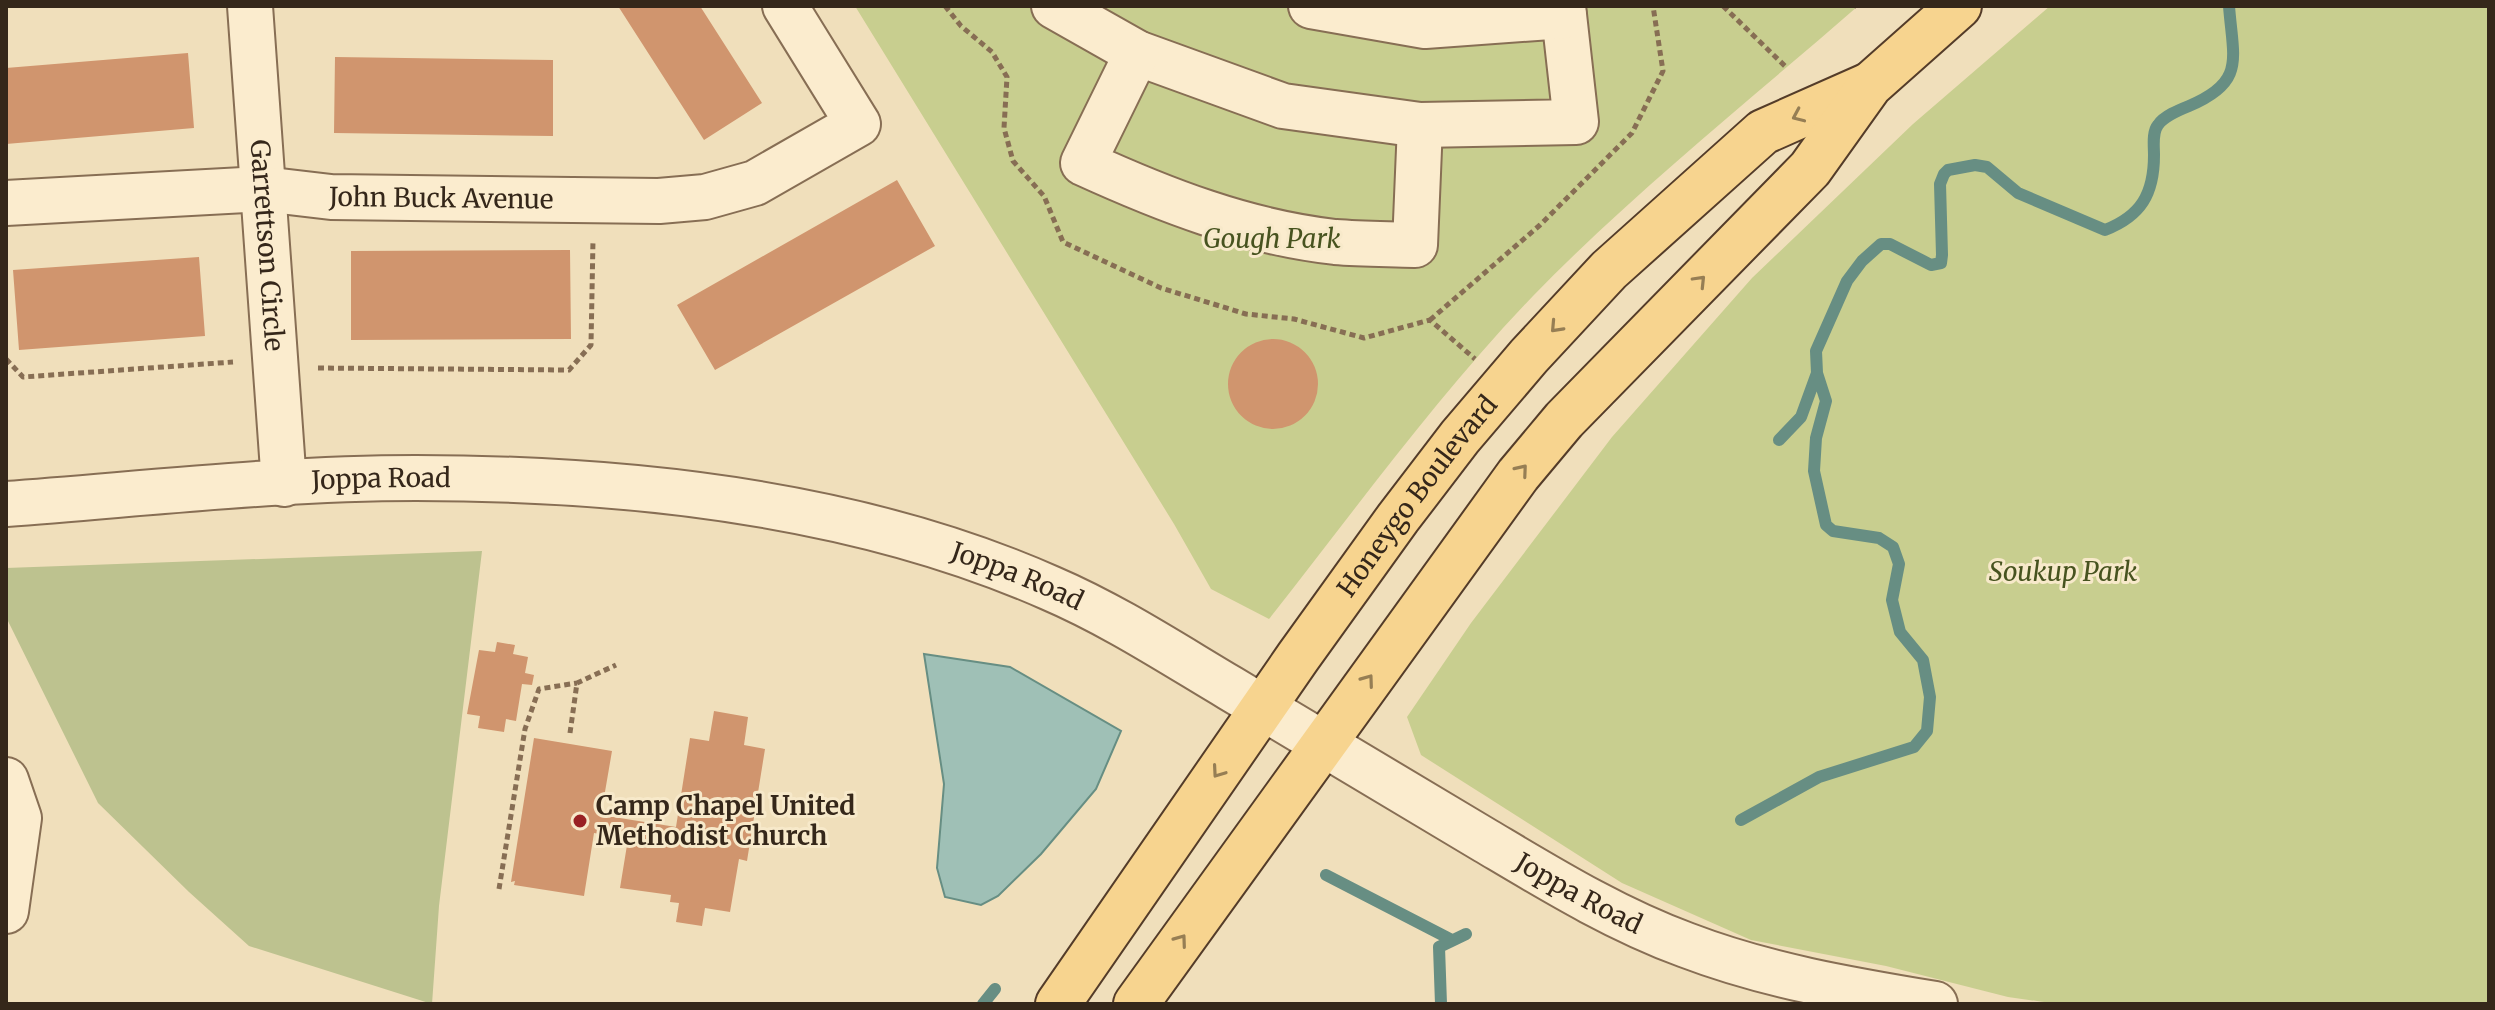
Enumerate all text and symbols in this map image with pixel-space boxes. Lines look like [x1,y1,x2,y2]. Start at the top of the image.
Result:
one-way arrow [1792,107,1807,123]
street label: Garrettson Circle [244,139,292,352]
street label: John Buck Avenue [328,180,554,216]
park label: Gough Park [1203,222,1341,255]
one-way arrow [1691,276,1705,290]
one-way arrow [1551,318,1566,332]
street label: Honeygo Boulevard [1330,388,1504,603]
street label: Joppa Road [309,461,451,497]
one-way arrow [1512,465,1527,480]
street label: Joppa Road [946,534,1089,617]
park label: Soukup Park [1989,555,2137,588]
one-way arrow [1359,675,1373,689]
one-way arrow [1213,763,1228,777]
place label: Camp Chapel United Methodist Church [596,789,855,852]
marker: Camp Chapel United Methodist Church [571,812,589,830]
street label: Joppa Road [1509,845,1648,941]
one-way arrow [1172,935,1186,949]

